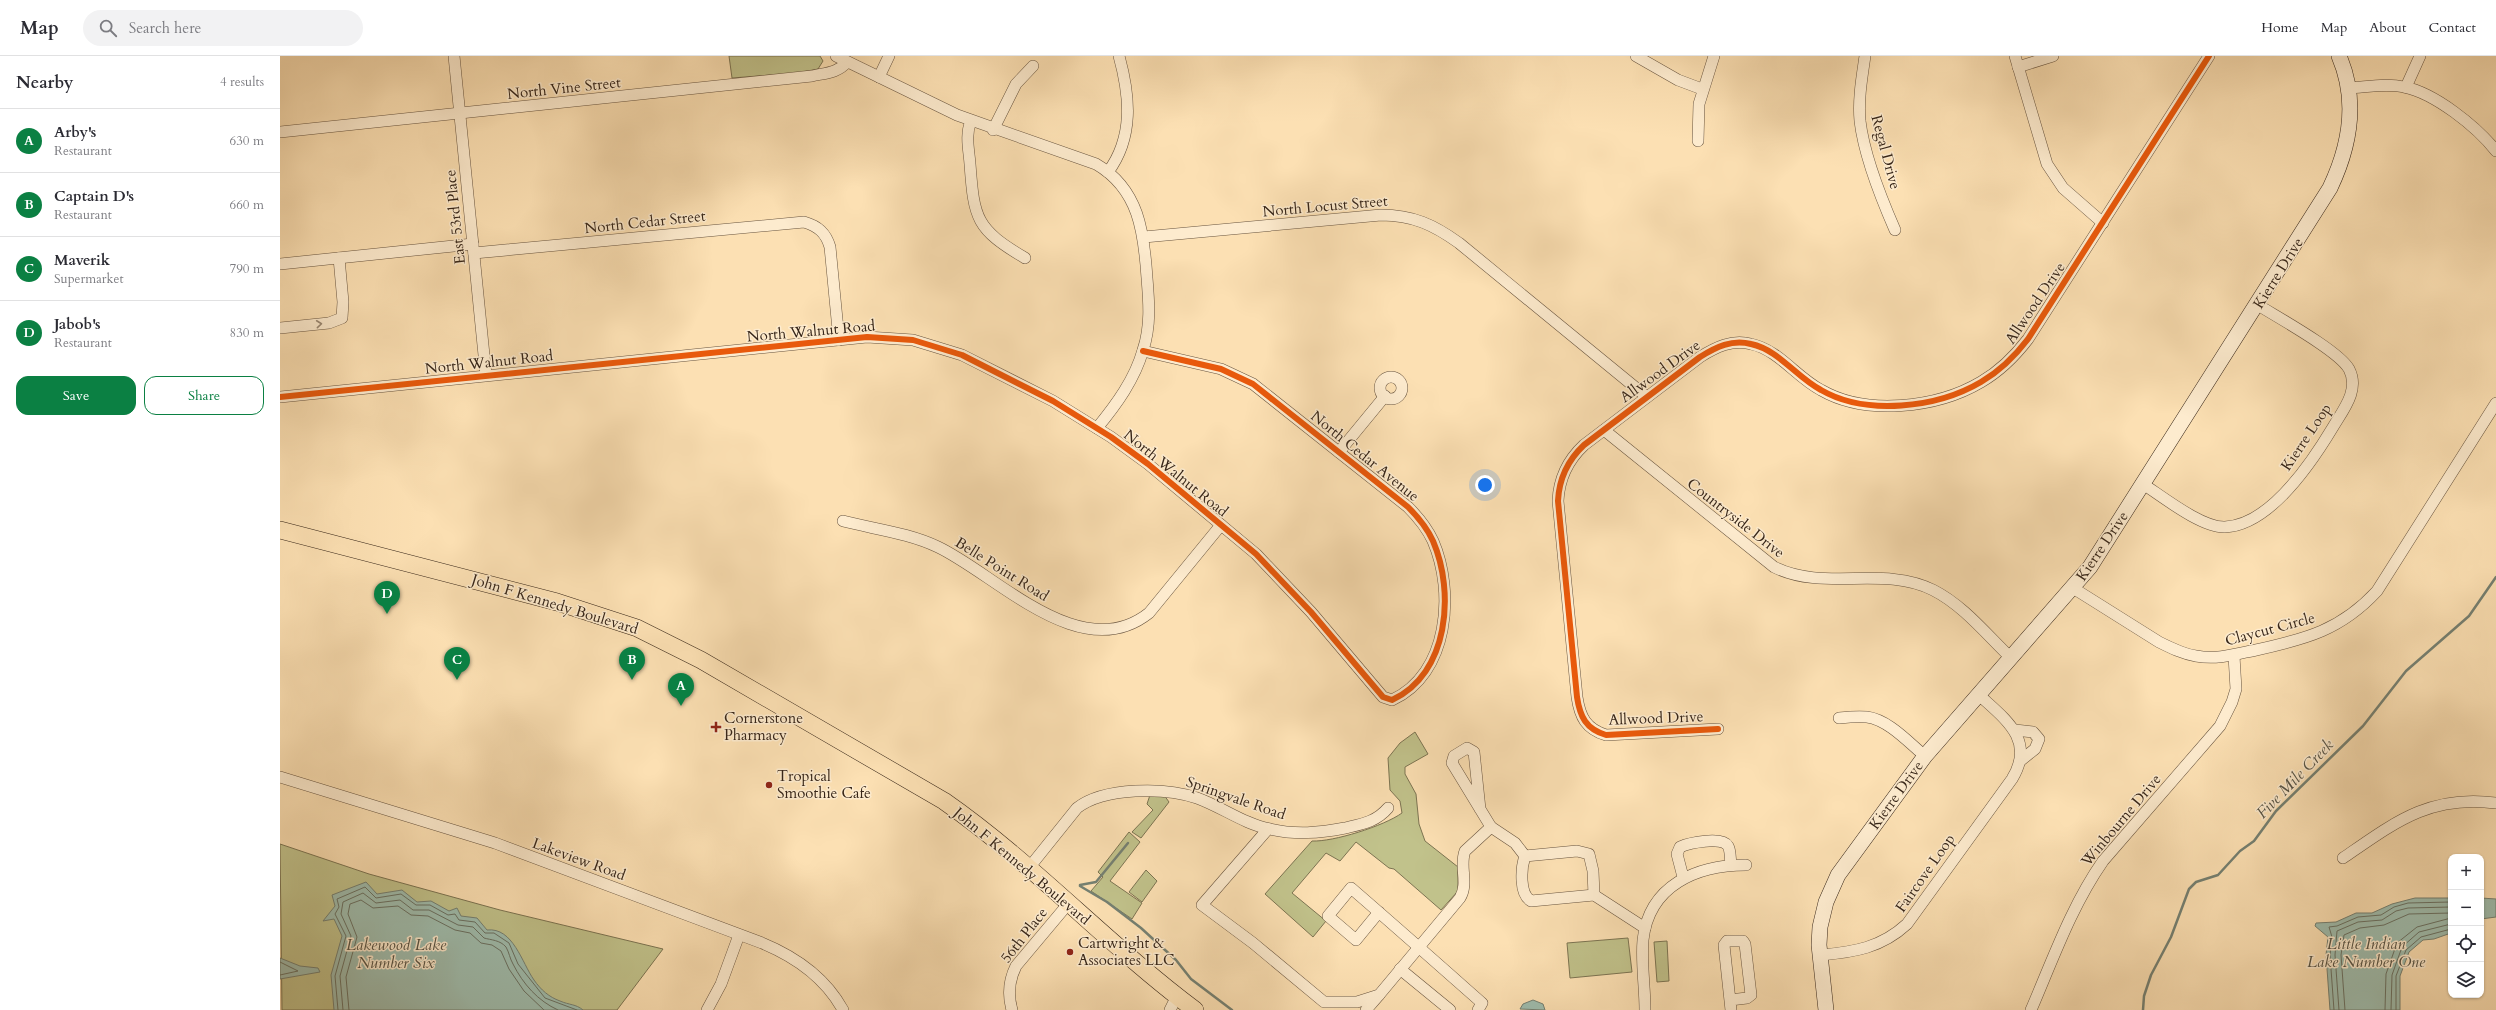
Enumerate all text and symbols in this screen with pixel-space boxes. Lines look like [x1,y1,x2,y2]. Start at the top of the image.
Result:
search box [83,10,363,46]
text: Map [20,15,59,41]
icon: search [97,17,119,39]
text: Search here [129,18,201,38]
text: Home [2261,18,2299,37]
text: Map [2321,18,2347,37]
text: About [2369,18,2406,37]
text: Contact [2428,18,2476,37]
text: Nearby [16,71,73,94]
street label: North Vine Street [506,72,622,104]
text: 4 results [220,73,264,91]
street label: Regal Drive [1866,113,1906,192]
text: Arby's [54,122,96,142]
text: A [24,132,34,150]
text: 630 m [230,132,264,150]
text: Restaurant [54,142,112,160]
street label: East 53rd Place [440,168,470,265]
text: Captain D's [54,186,134,206]
street label: North Locust Street [1262,191,1389,221]
text: B [24,196,34,214]
text: 660 m [230,196,264,214]
text: Restaurant [54,206,112,224]
street label: North Cedar Street [583,206,707,238]
street label: Kierre Drive [2248,234,2308,312]
text: Maverik [54,250,110,270]
street label: Allwood Drive [2000,258,2070,348]
text: C [24,260,34,278]
text: 790 m [230,260,264,278]
text: Supermarket [54,270,124,288]
text: Jabob's [54,314,101,334]
street label: North Walnut Road [746,315,876,347]
one-way arrow [316,320,322,329]
text: D [23,324,35,342]
text: 830 m [230,324,264,342]
text: Restaurant [54,334,112,352]
street label: Allwood Drive [1616,335,1704,407]
street label: North Walnut Road [424,345,554,379]
button: Save [16,376,136,415]
button: Share [144,376,264,415]
street label: Kierre Loop [2276,399,2336,475]
street label: North Cedar Avenue [1307,406,1424,506]
street label: North Walnut Road [1120,425,1232,521]
street label: Countryside Drive [1683,474,1789,563]
your location [1475,475,1495,495]
street label: Kierre Drive [2071,507,2133,585]
street label: Belle Point Road [951,532,1053,606]
street label: John F Kennedy Boulevard [467,569,641,639]
pin: D [374,581,400,614]
street label: Claycut Circle [2223,607,2317,651]
pin: C [444,647,470,680]
pin: B [619,647,645,680]
pin: A [668,673,694,706]
street label: Allwood Drive [1608,706,1704,730]
place label: Cornerstone Pharmacy [724,708,803,745]
marker: Cornerstone Pharmacy [711,722,721,732]
water label: Five Mile Creek [2251,734,2339,824]
street label: Kierre Drive [1864,757,1928,833]
place label: Tropical Smoothie Cafe [777,766,871,803]
street label: Winbourne Drive [2076,769,2166,871]
street label: Springvale Road [1184,772,1288,824]
marker: Tropical Smoothie Cafe [764,780,774,790]
street label: John F Kennedy Boulevard [948,801,1095,929]
street label: Faircove Loop [1891,830,1959,916]
street label: Lakeview Road [530,833,628,885]
map controls [2448,854,2484,998]
button: + [2448,854,2484,890]
button: − [2448,890,2484,926]
street label: 56th Place [996,903,1052,967]
button: locate [2448,926,2484,962]
place label: Cartwright & Associates LLC [1078,933,1175,970]
water label: Little Indian Lake Number One [2307,933,2426,973]
water label: Lakewood Lake Number Six [346,934,447,974]
marker: Cartwright & Associates LLC [1065,947,1075,957]
button: layers [2448,962,2484,998]

